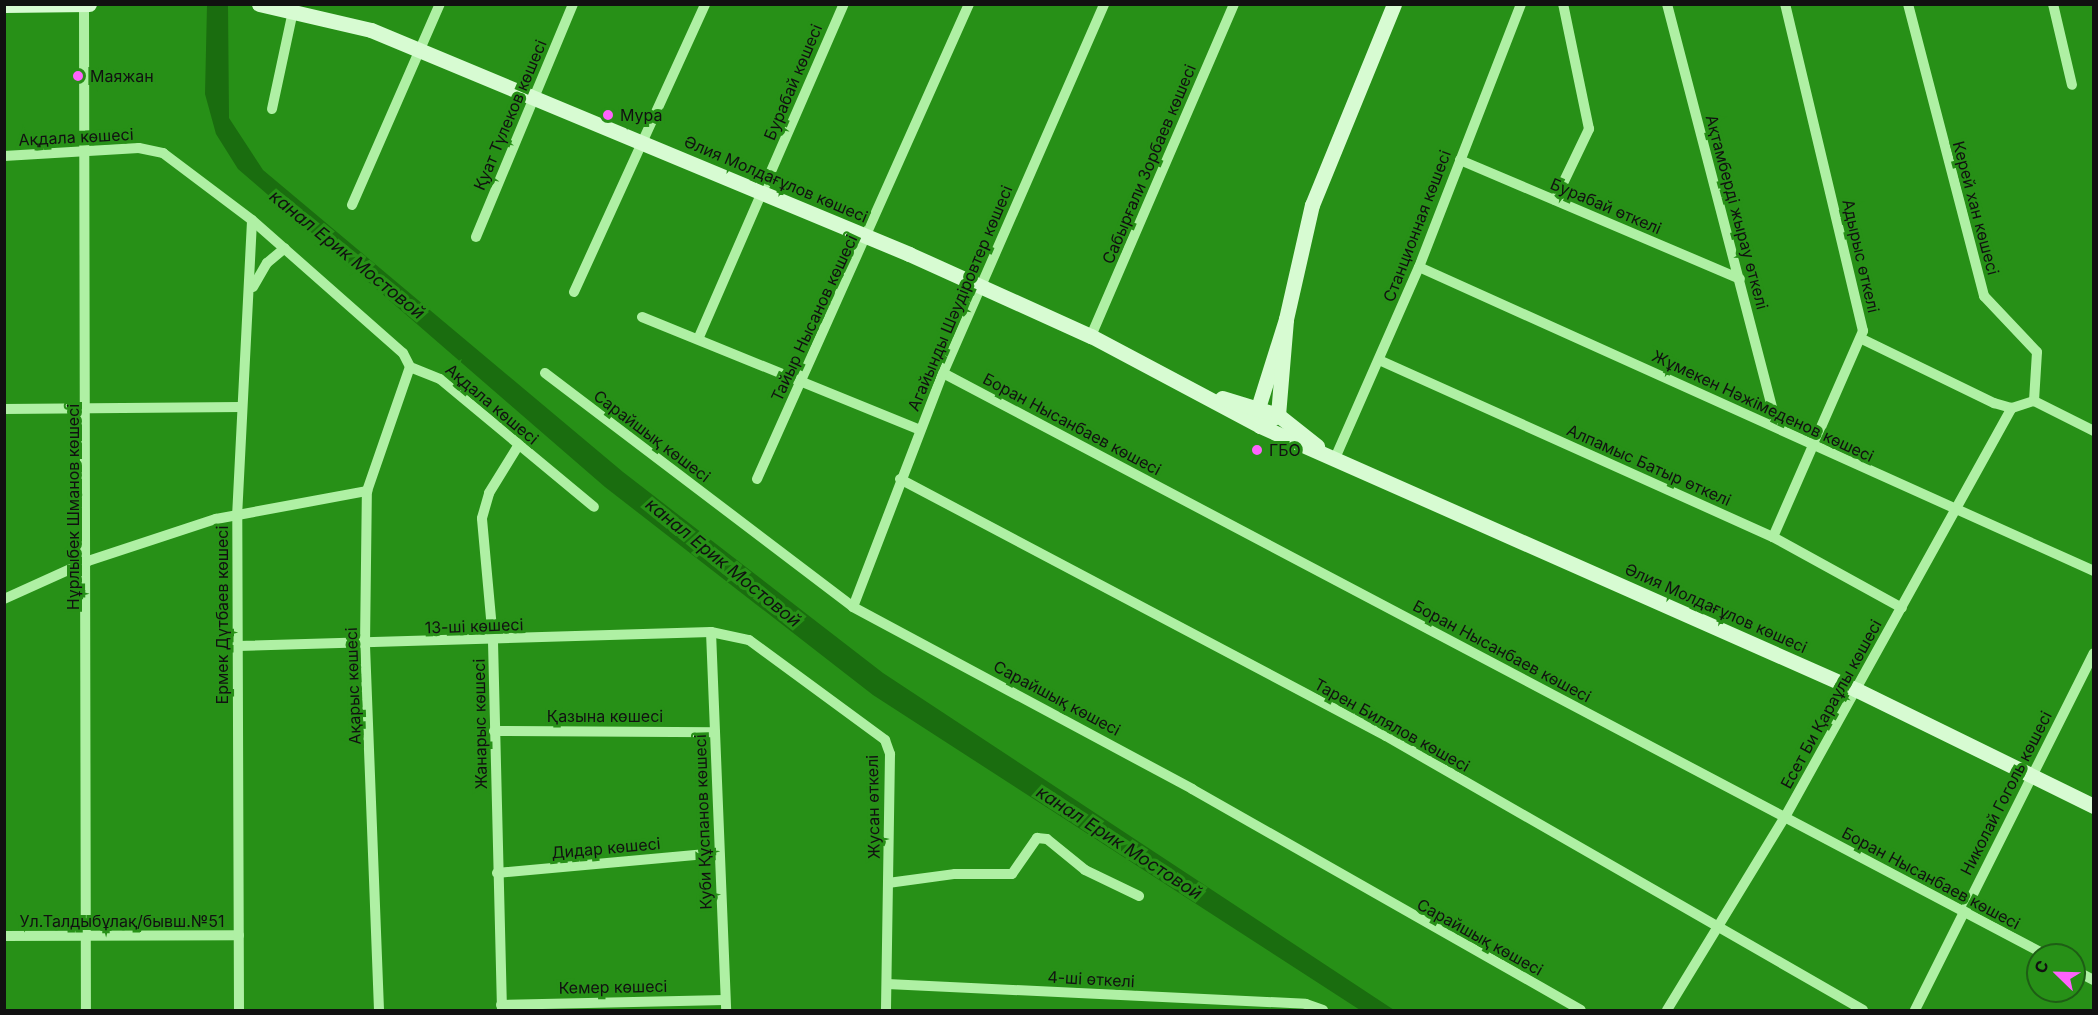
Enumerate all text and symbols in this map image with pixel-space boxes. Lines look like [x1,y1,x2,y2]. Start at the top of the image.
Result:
street label: Бурабай көшесi [760,21,826,143]
street label: Қуат Түлеков көшесі [470,37,550,193]
street label: Сабырғали Зорбаев көшесі [1098,61,1200,267]
place label: Маяжан [90,66,154,86]
marker: Маяжан [71,69,85,83]
place label: Мура [620,105,662,125]
marker: Мура [601,108,615,122]
street label: Ақтамберді жырау өткелі [1702,113,1772,311]
street label: Ақдала көшесі [18,124,134,150]
street label: Әлия Молдағұлов көшесі [681,132,871,226]
street label: Керей хан көшесі [1949,139,2003,277]
street label: Станционная көшесі [1379,147,1455,305]
street label: Бурабай өткелі [1548,174,1664,238]
street label: Агайынды Шәудіровтер көшесi [904,182,1016,414]
water label: канал Ерик Мостовой [265,186,429,324]
street label: Адырыс өткелі [1839,197,1883,315]
street label: Тайыр Нысанов көшесi [767,232,861,404]
street label: Жұмекен Нәжімеденов көшесі [1649,346,1877,466]
street label: Ақдала көшесі [442,360,542,448]
street label: Боран Нысанбаев көшесі [980,369,1164,479]
street label: Сарайшық көшесі [590,386,714,486]
street label: Нұрлыбек Шманов көшесі [63,404,83,610]
street label: Алпамыс Батыр өткелі [1564,420,1734,510]
place label: ГБО [1269,440,1301,460]
marker: ГБО [1250,443,1264,457]
water label: канал Ерик Мостовой [641,494,805,632]
street label: Ермек Дүтбаев көшесi [212,526,232,704]
street label: Әлия Молдағұлов көшесі [1622,559,1810,657]
street label: Боран Нысанбаев көшесі [1410,596,1594,706]
street label: 13-ші көшесi [424,615,524,637]
street label: Есет Би Қараұлы көшесі [1776,616,1886,792]
street label: Ақарыс көшесi [341,627,365,745]
street label: Сарайшық көшесі [990,656,1124,740]
street label: Жанарыс көшесі [469,659,491,789]
street label: Тарен Билялов көшесі [1311,674,1473,776]
street label: Қазына көшесі [547,706,663,726]
street label: Николай Гоголь көшесі [1956,708,2056,878]
street label: Куби Құспанов көшесi [690,734,716,910]
street label: Жусан өткелі [862,755,884,859]
water label: канал Ерик Мостовой [1032,781,1206,905]
street label: Боран Нысанбаев көшесі [1839,823,2023,933]
street label: Дидар көшесі [551,834,661,862]
street label: Сарайшық көшесі [1414,894,1546,980]
street label: Ул.Талдыбұлақ/бывш.№51 [20,911,224,931]
north arrow [2026,943,2086,1003]
text: С [2030,957,2053,976]
street label: 4-шi өткелi [1047,967,1135,991]
street label: Кемер көшесі [558,976,668,998]

